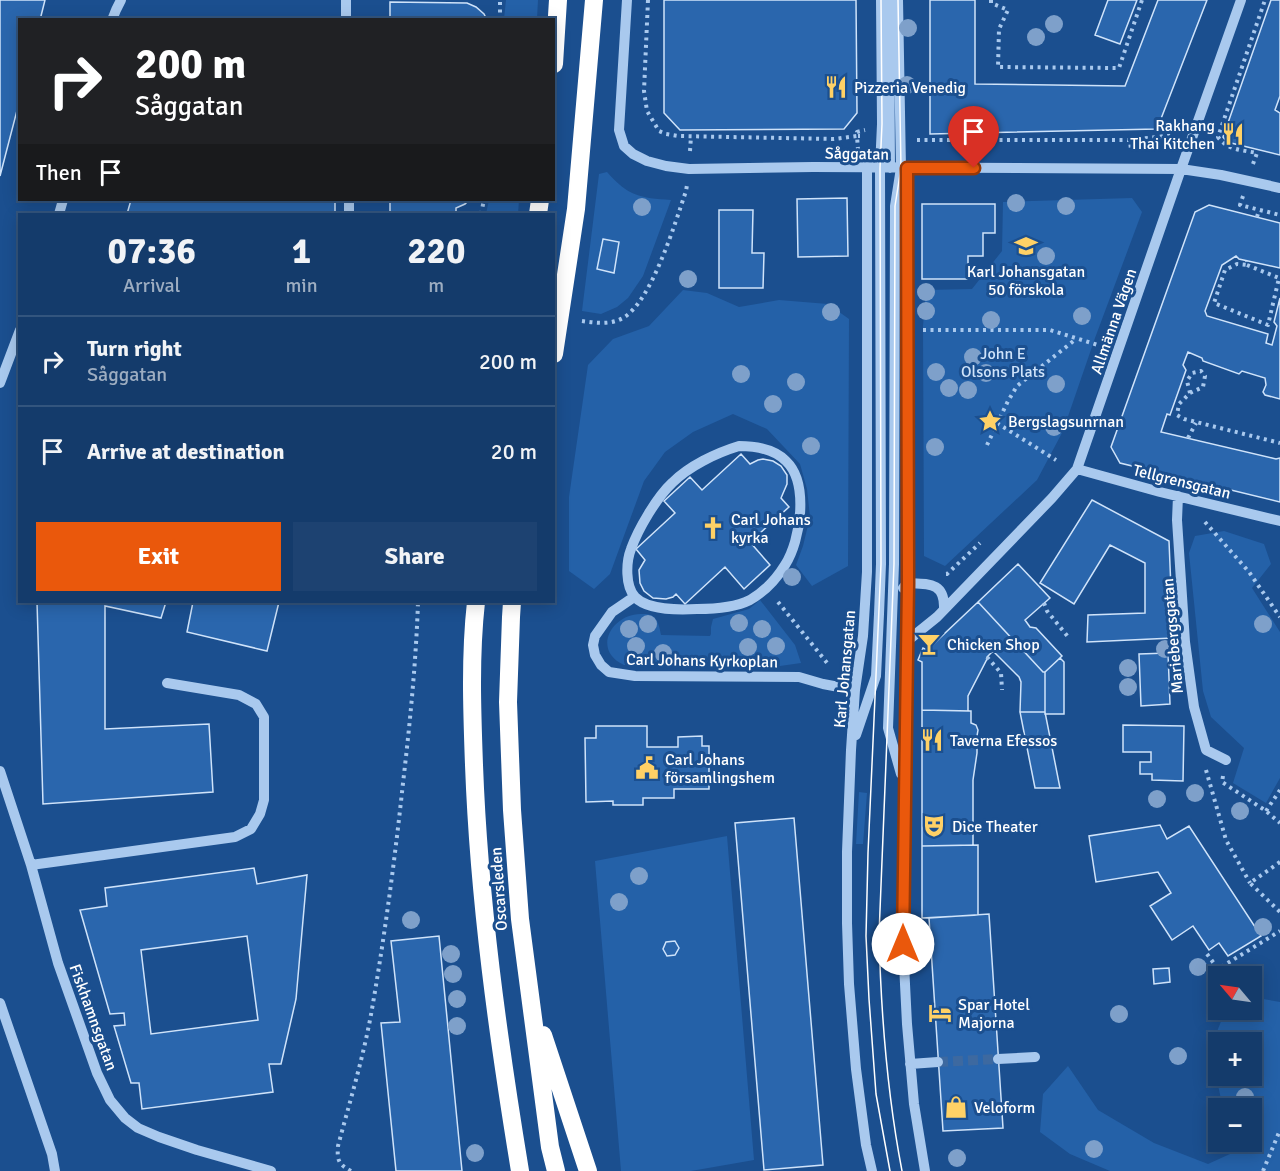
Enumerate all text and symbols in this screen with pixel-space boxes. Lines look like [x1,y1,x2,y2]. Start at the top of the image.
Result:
text: 200 m [135,39,246,90]
icon: right [36,42,114,120]
restaurant icon: Pizzeria Venedig [823,74,849,100]
place label: Pizzeria Venedig [854,78,966,98]
text: Såggatan [135,90,243,123]
pin [948,106,999,168]
icon: arrive [957,115,990,148]
place label: Rakhang Thai Kitchen [1130,116,1215,154]
restaurant icon: Rakhang Thai Kitchen [1220,121,1246,147]
street label: Såggatan [825,143,889,165]
icon: arrive [94,156,127,189]
text: Then [36,159,82,186]
text: 07:36 [108,229,196,274]
text: 1 [292,229,311,274]
text: 220 [407,229,465,274]
school or university icon: Karl Johansgatan 50 förskola [1013,233,1039,259]
place label: Karl Johansgatan 50 förskola [967,262,1085,300]
street label: Allmänna Vägen [1086,266,1141,377]
text: Arrival [123,273,180,298]
text: min [285,273,318,298]
text: m [428,273,444,298]
text: Turn right [87,335,182,362]
park label: John E Olsons Plats [961,344,1045,382]
icon: right [36,345,69,378]
text: 200 m [479,348,537,375]
text: Såggatan [87,362,167,387]
place icon: Bergslagsunrnan [977,408,1003,434]
place label: Bergslagsunrnan [1008,412,1124,432]
icon: arrive [36,435,69,468]
text: Arrive at destination [87,438,284,465]
text: 20 m [491,438,537,465]
street label: Tellgrensgatan [1131,460,1233,504]
place label: Carl Johans kyrka [731,510,811,548]
church icon: Carl Johans kyrka [700,515,726,541]
button: Exit [36,522,281,591]
button: Share [293,522,537,591]
street label: Mariebergsgatan [1158,577,1188,695]
street label: Karl Johansgatan [830,609,860,729]
bar icon: Chicken Shop [916,631,942,657]
place label: Chicken Shop [947,635,1040,655]
street label: Carl Johans Kyrkoplan [626,650,778,672]
restaurant icon: Taverna Efessos [919,727,945,753]
place label: Taverna Efessos [950,731,1057,751]
place label: Carl Johans församlingshem [665,750,775,788]
public building icon: Carl Johans församlingshem [634,755,660,781]
theatre icon: Dice Theater [921,813,947,839]
place label: Dice Theater [952,817,1038,837]
street label: Oscarsleden [486,846,512,931]
position arrow [871,912,935,976]
street label: Fiskhamnsgatan [65,961,122,1073]
north arrow [1208,966,1262,1020]
map controls [1208,966,1262,1152]
place label: Spar Hotel Majorna [958,995,1030,1033]
hotel icon: Spar Hotel Majorna [927,1000,953,1026]
button: + [1208,1032,1262,1086]
shop icon: Veloform [943,1094,969,1120]
place label: Veloform [974,1098,1035,1118]
button: − [1208,1098,1262,1152]

